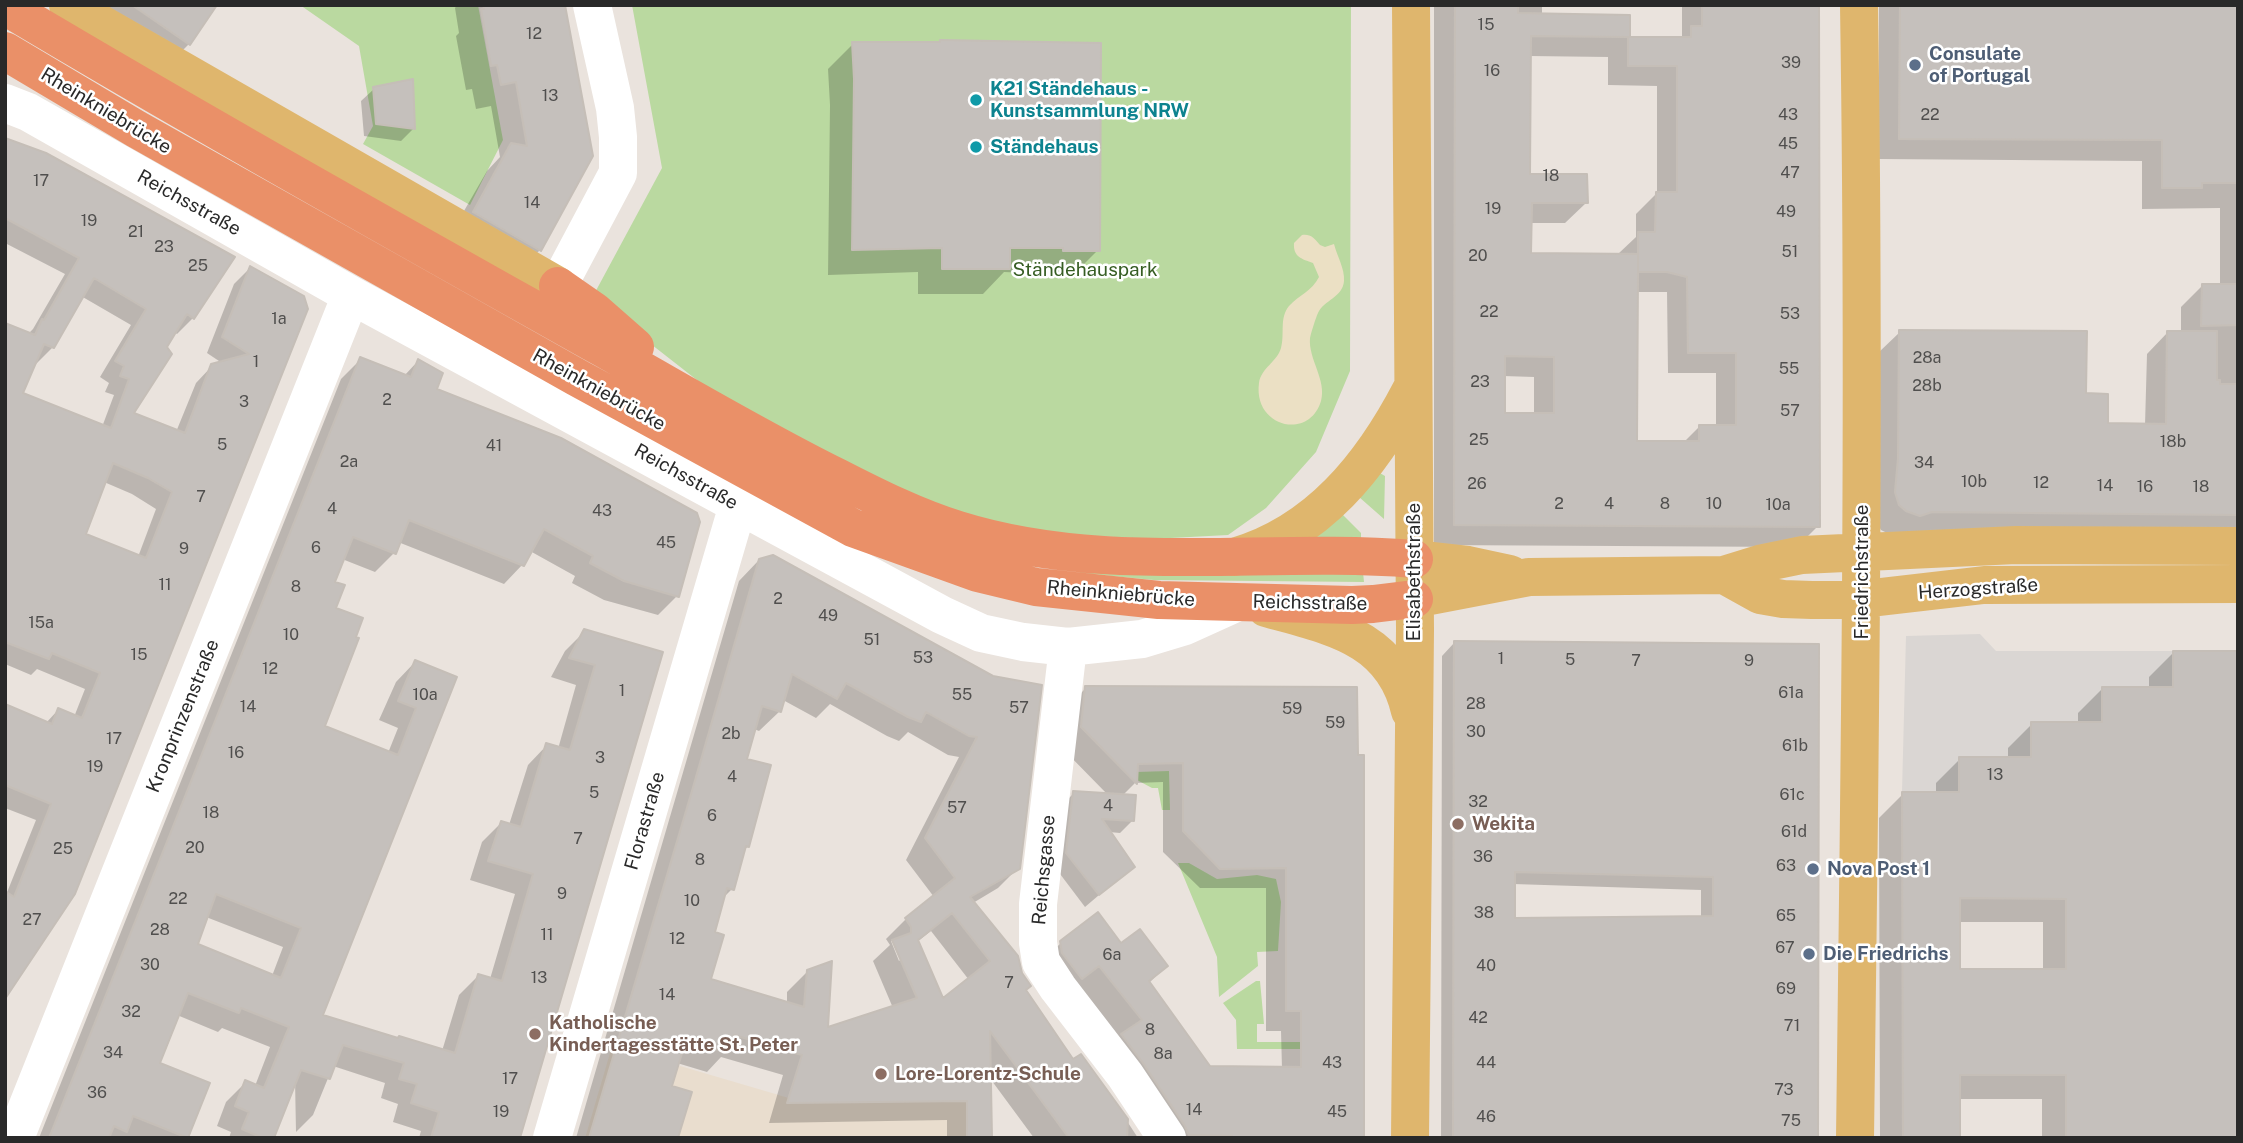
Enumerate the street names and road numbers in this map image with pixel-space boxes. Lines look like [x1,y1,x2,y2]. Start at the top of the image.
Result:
street label: Rheinkniebrücke [37,63,175,159]
street label: Reichsstraße [133,165,245,241]
street label: Rheinkniebrücke [529,344,669,436]
street label: Reichsstraße [630,439,742,515]
street label: Elisabethstraße [1403,503,1425,641]
street label: Friedrichstraße [1851,504,1873,640]
street label: Herzogstraße [1917,573,2039,605]
street label: Rheinkniebrücke [1046,576,1196,612]
street label: Reichsstraße [1252,591,1368,615]
street label: Kronprinzenstraße [142,636,224,796]
street label: Florastraße [620,769,670,873]
street label: Reichsgasse [1028,814,1060,926]

